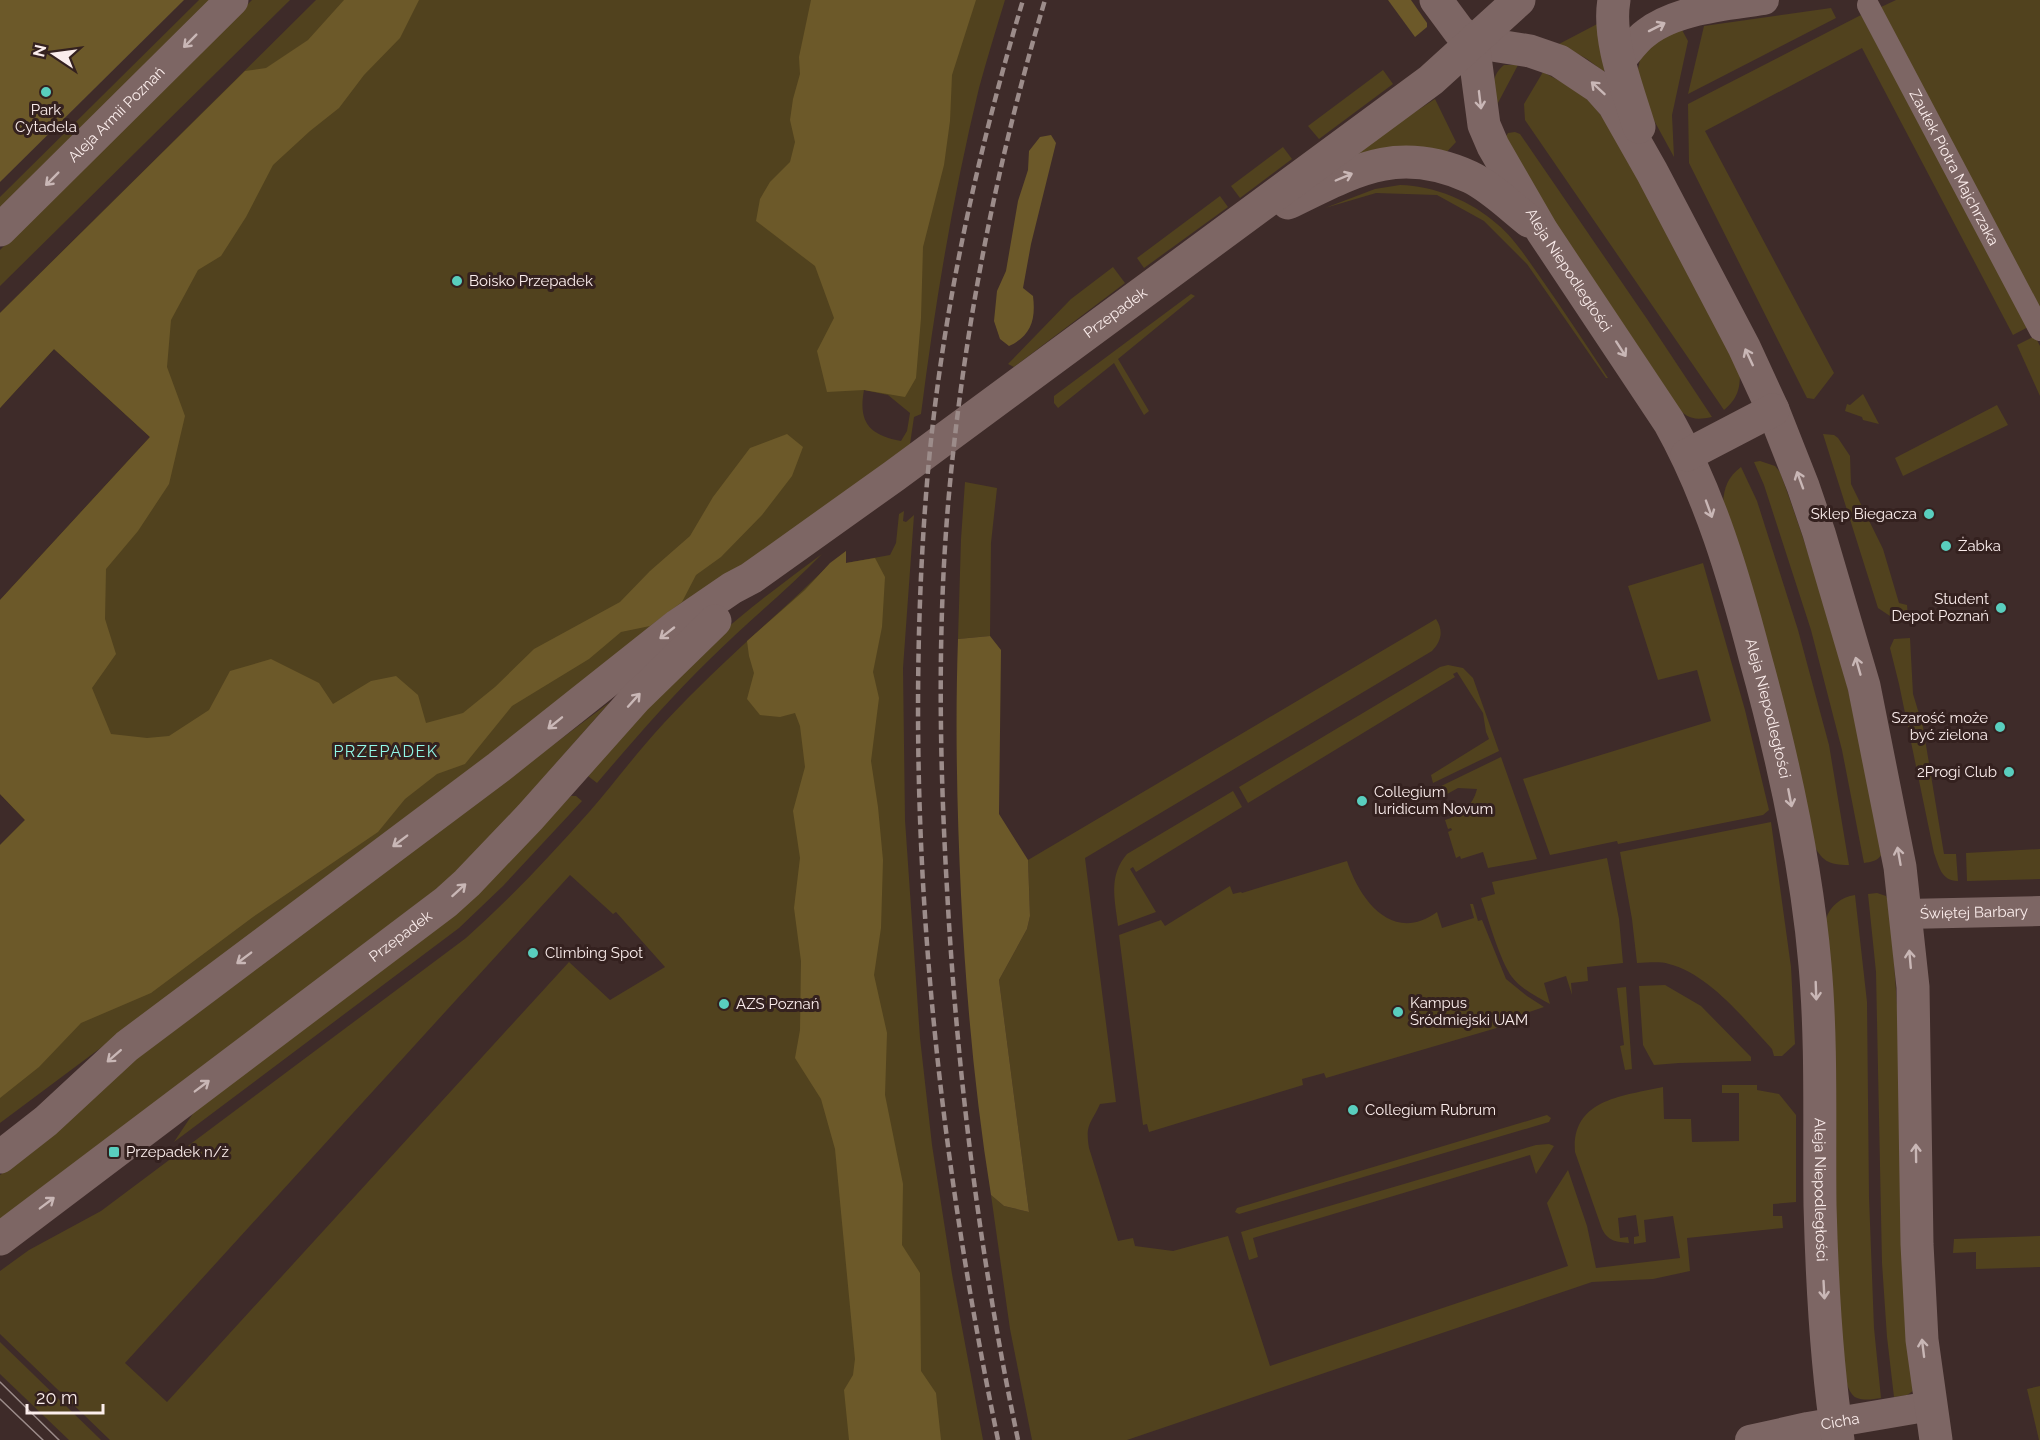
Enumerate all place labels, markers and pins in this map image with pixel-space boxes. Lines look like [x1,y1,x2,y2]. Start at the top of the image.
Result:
marker: Park Cytadela [39,85,53,99]
place label: Park Cytadela [15,101,77,136]
place label: Boisko Przepadek [469,272,593,290]
marker: Boisko Przepadek [450,274,464,288]
place label: Sklep Biegacza [1811,505,1917,523]
marker: Sklep Biegacza [1922,507,1936,521]
place label: Żabka [1958,536,2001,555]
marker: Żabka [1939,539,1953,553]
place label: Student Depot Poznań [1892,590,1989,625]
marker: Student Depot Poznań [1994,601,2008,615]
place label: Szarość może być zielona [1892,709,1988,744]
marker: Szarość może być zielona [1993,720,2007,734]
place label: 2Progi Club [1917,763,1997,781]
marker: 2Progi Club [2002,765,2016,779]
place label: Collegium Iuridicum Novum [1374,783,1493,818]
marker: Collegium Iuridicum Novum [1355,794,1369,808]
place label: Climbing Spot [545,944,643,962]
marker: Climbing Spot [526,946,540,960]
place label: Kampus Śródmiejski UAM [1410,994,1528,1029]
place label: AZS Poznań [736,995,820,1013]
marker: AZS Poznań [717,997,731,1011]
marker: Kampus Śródmiejski UAM [1391,1005,1405,1019]
place label: Collegium Rubrum [1365,1101,1496,1119]
marker: Collegium Rubrum [1346,1103,1360,1117]
place label: Przepadek n/ż [126,1143,229,1161]
marker: Przepadek n/ż [107,1145,121,1159]

